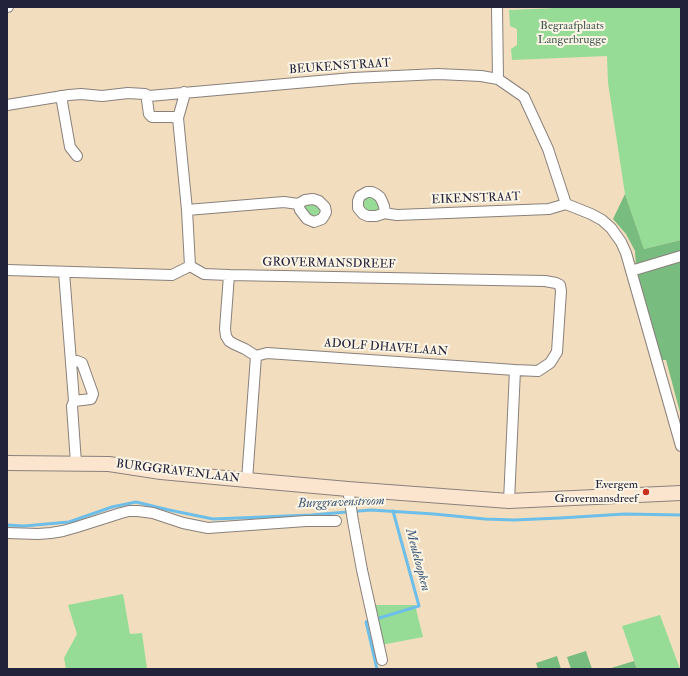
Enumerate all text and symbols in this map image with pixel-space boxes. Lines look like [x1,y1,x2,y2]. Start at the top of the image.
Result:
park label: Begraafplaats Langerbrugge [538,19,606,47]
street label: BEUKENSTRAAT [289,56,391,78]
street label: EIKENSTRAAT [431,190,521,208]
street label: GROVERMANSDREEF [262,256,396,272]
street label: ADOLF DHAVELAAN [324,336,448,360]
street label: BURGGRAVENLAAN [115,457,241,487]
place label: Evergem Grovermansdreef [554,478,638,506]
marker: Evergem Grovermansdreef [641,487,651,497]
water label: Burggravenstroom [297,494,385,512]
water label: Meuleloopken [401,527,433,593]

